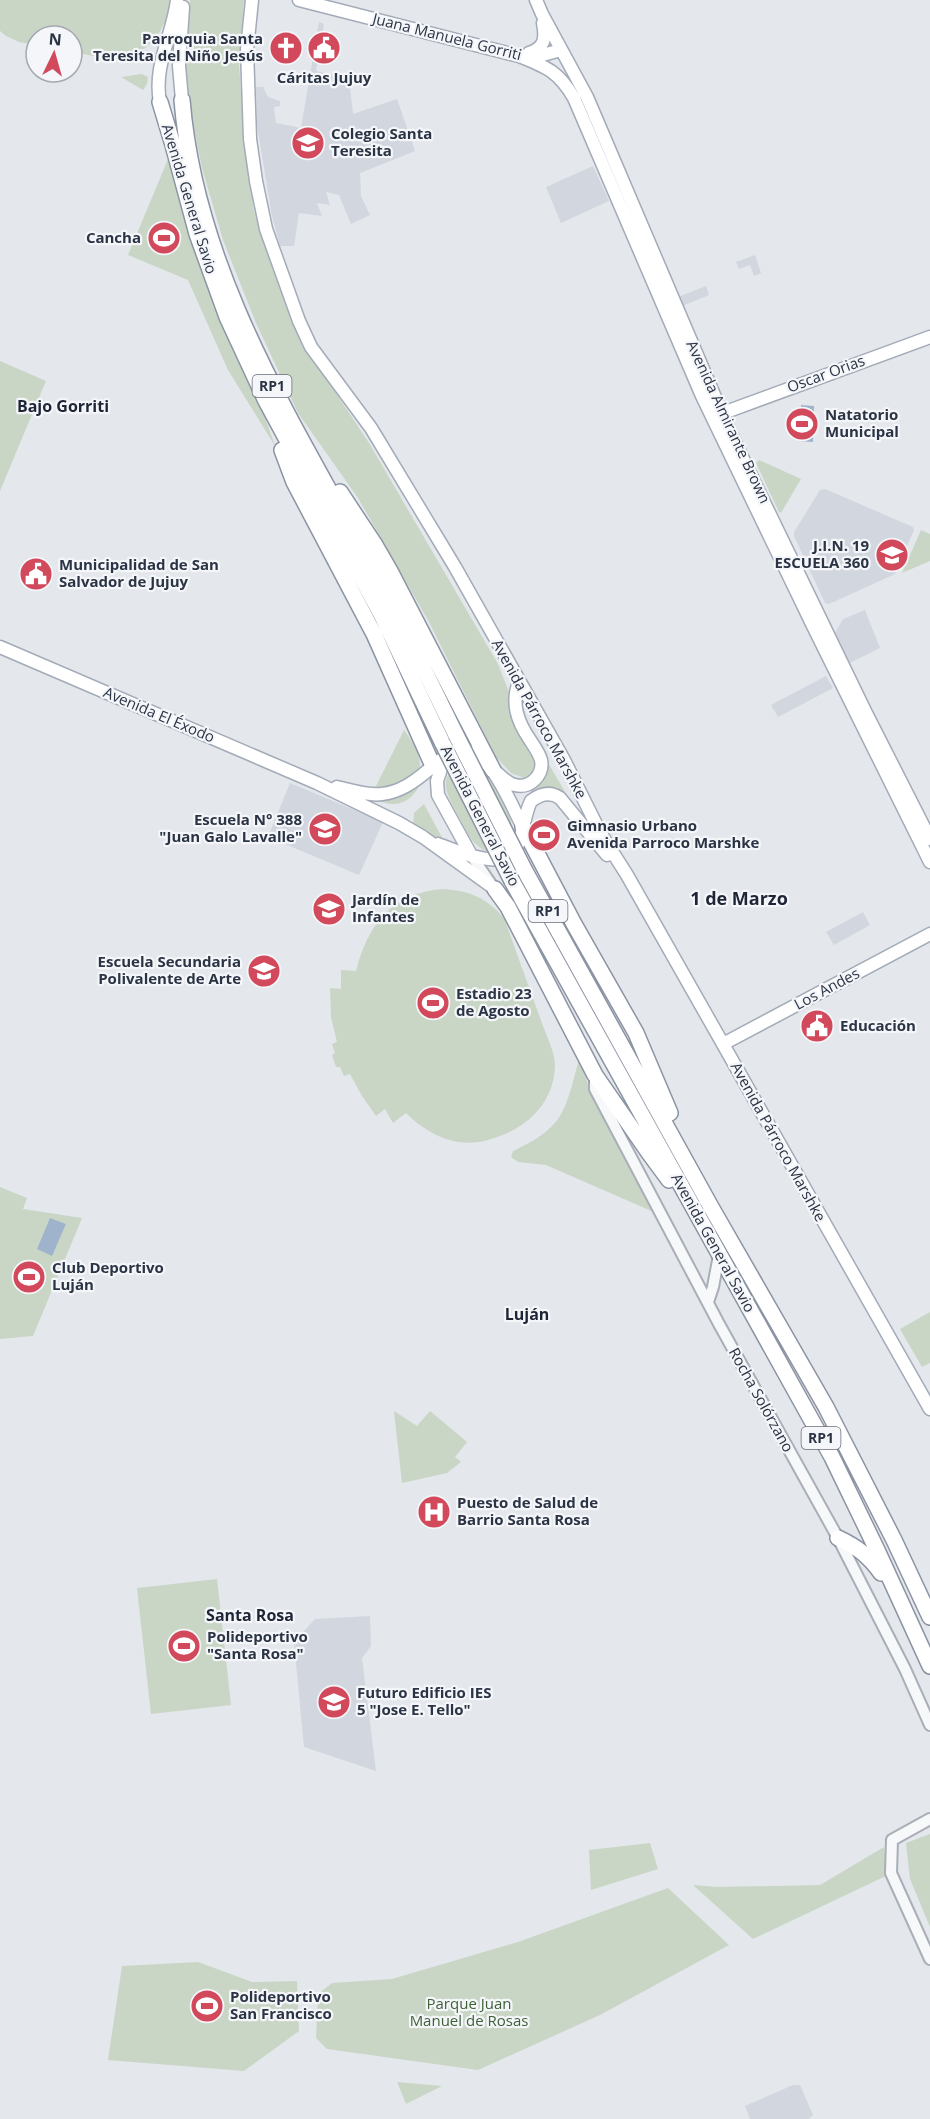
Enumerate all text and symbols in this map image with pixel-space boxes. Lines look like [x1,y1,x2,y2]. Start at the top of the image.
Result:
street label: Juana Manuela Gorriti [369,7,524,64]
north arrow [24,24,84,84]
text: N [48,28,63,51]
place label: Parroquia Santa Teresita del Niño Jesús [93,28,263,65]
church icon: Parroquia Santa Teresita del Niño Jesús [268,30,304,66]
public building icon: Cáritas Jujuy [306,30,342,66]
place label: Cáritas Jujuy [277,67,372,87]
street label: Avenida General Savio [158,121,222,276]
place label: Colegio Santa Teresita [331,123,432,160]
school or university icon: Colegio Santa Teresita [290,125,326,161]
sports icon: Cancha [146,220,182,256]
place label: Cancha [86,227,141,247]
street label: Avenida Almirante Brown [682,337,776,506]
street label: Oscar Orias [784,350,867,396]
road number: RP1 [252,375,292,397]
district label: Bajo Gorriti [17,395,109,417]
place label: Natatorio Municipal [825,404,899,441]
sports icon: Natatorio Municipal [784,406,820,442]
place label: J.I.N. 19 ESCUELA 360 [775,535,869,572]
school or university icon: J.I.N. 19 ESCUELA 360 [874,537,910,573]
place label: Municipalidad de San Salvador de Jujuy [59,554,219,591]
public building icon: Municipalidad de San Salvador de Jujuy [18,556,54,592]
street label: Avenida Párroco Marshke [488,635,592,802]
street label: Avenida El Éxodo [101,682,218,747]
street label: Avenida General Savio [437,742,525,889]
place label: Escuela N° 388 "Juan Galo Lavalle" [159,809,302,846]
school or university icon: Escuela N° 388 "Juan Galo Lavalle" [307,811,343,847]
place label: Gimnasio Urbano Avenida Parroco Marshke [567,815,760,852]
sports icon: Gimnasio Urbano Avenida Parroco Marshke [526,817,562,853]
district label: 1 de Marzo [690,886,788,910]
place label: Jardín de Infantes [350,889,419,926]
school or university icon: Jardín de Infantes [311,891,347,927]
road number: RP1 [528,900,568,922]
place label: Escuela Secundaria Polivalente de Arte [98,951,241,988]
school or university icon: Escuela Secundaria Polivalente de Arte [246,953,282,989]
street label: Los Andes [790,963,863,1014]
place label: Estadio 23 de Agosto [456,983,532,1020]
sports icon: Estadio 23 de Agosto [415,985,451,1021]
public building icon: Educación [799,1008,835,1044]
place label: Educación [840,1015,916,1035]
street label: Avenida Párroco Marshke [727,1058,831,1225]
street label: Avenida General Savio [667,1170,760,1315]
place label: Club Deportivo Luján [52,1257,164,1294]
sports icon: Club Deportivo Luján [11,1259,47,1295]
district label: Luján [505,1303,549,1325]
street label: Rocha Solórzano [725,1344,799,1455]
road number: RP1 [802,1427,840,1449]
place label: Puesto de Salud de Barrio Santa Rosa [457,1492,598,1529]
hospital icon: Puesto de Salud de Barrio Santa Rosa [416,1494,452,1530]
district label: Santa Rosa [206,1604,294,1626]
place label: Polideportivo "Santa Rosa" [207,1626,308,1663]
sports icon: Polideportivo "Santa Rosa" [166,1628,202,1664]
place label: Futuro Edificio IES 5 "Jose E. Tello" [357,1682,491,1719]
school or university icon: Futuro Edificio IES 5 "Jose E. Tello" [316,1684,352,1720]
place label: Polideportivo San Francisco [230,1986,332,2023]
sports icon: Polideportivo San Francisco [189,1988,225,2024]
park label: Parque Juan Manuel de Rosas [410,1993,528,2030]

